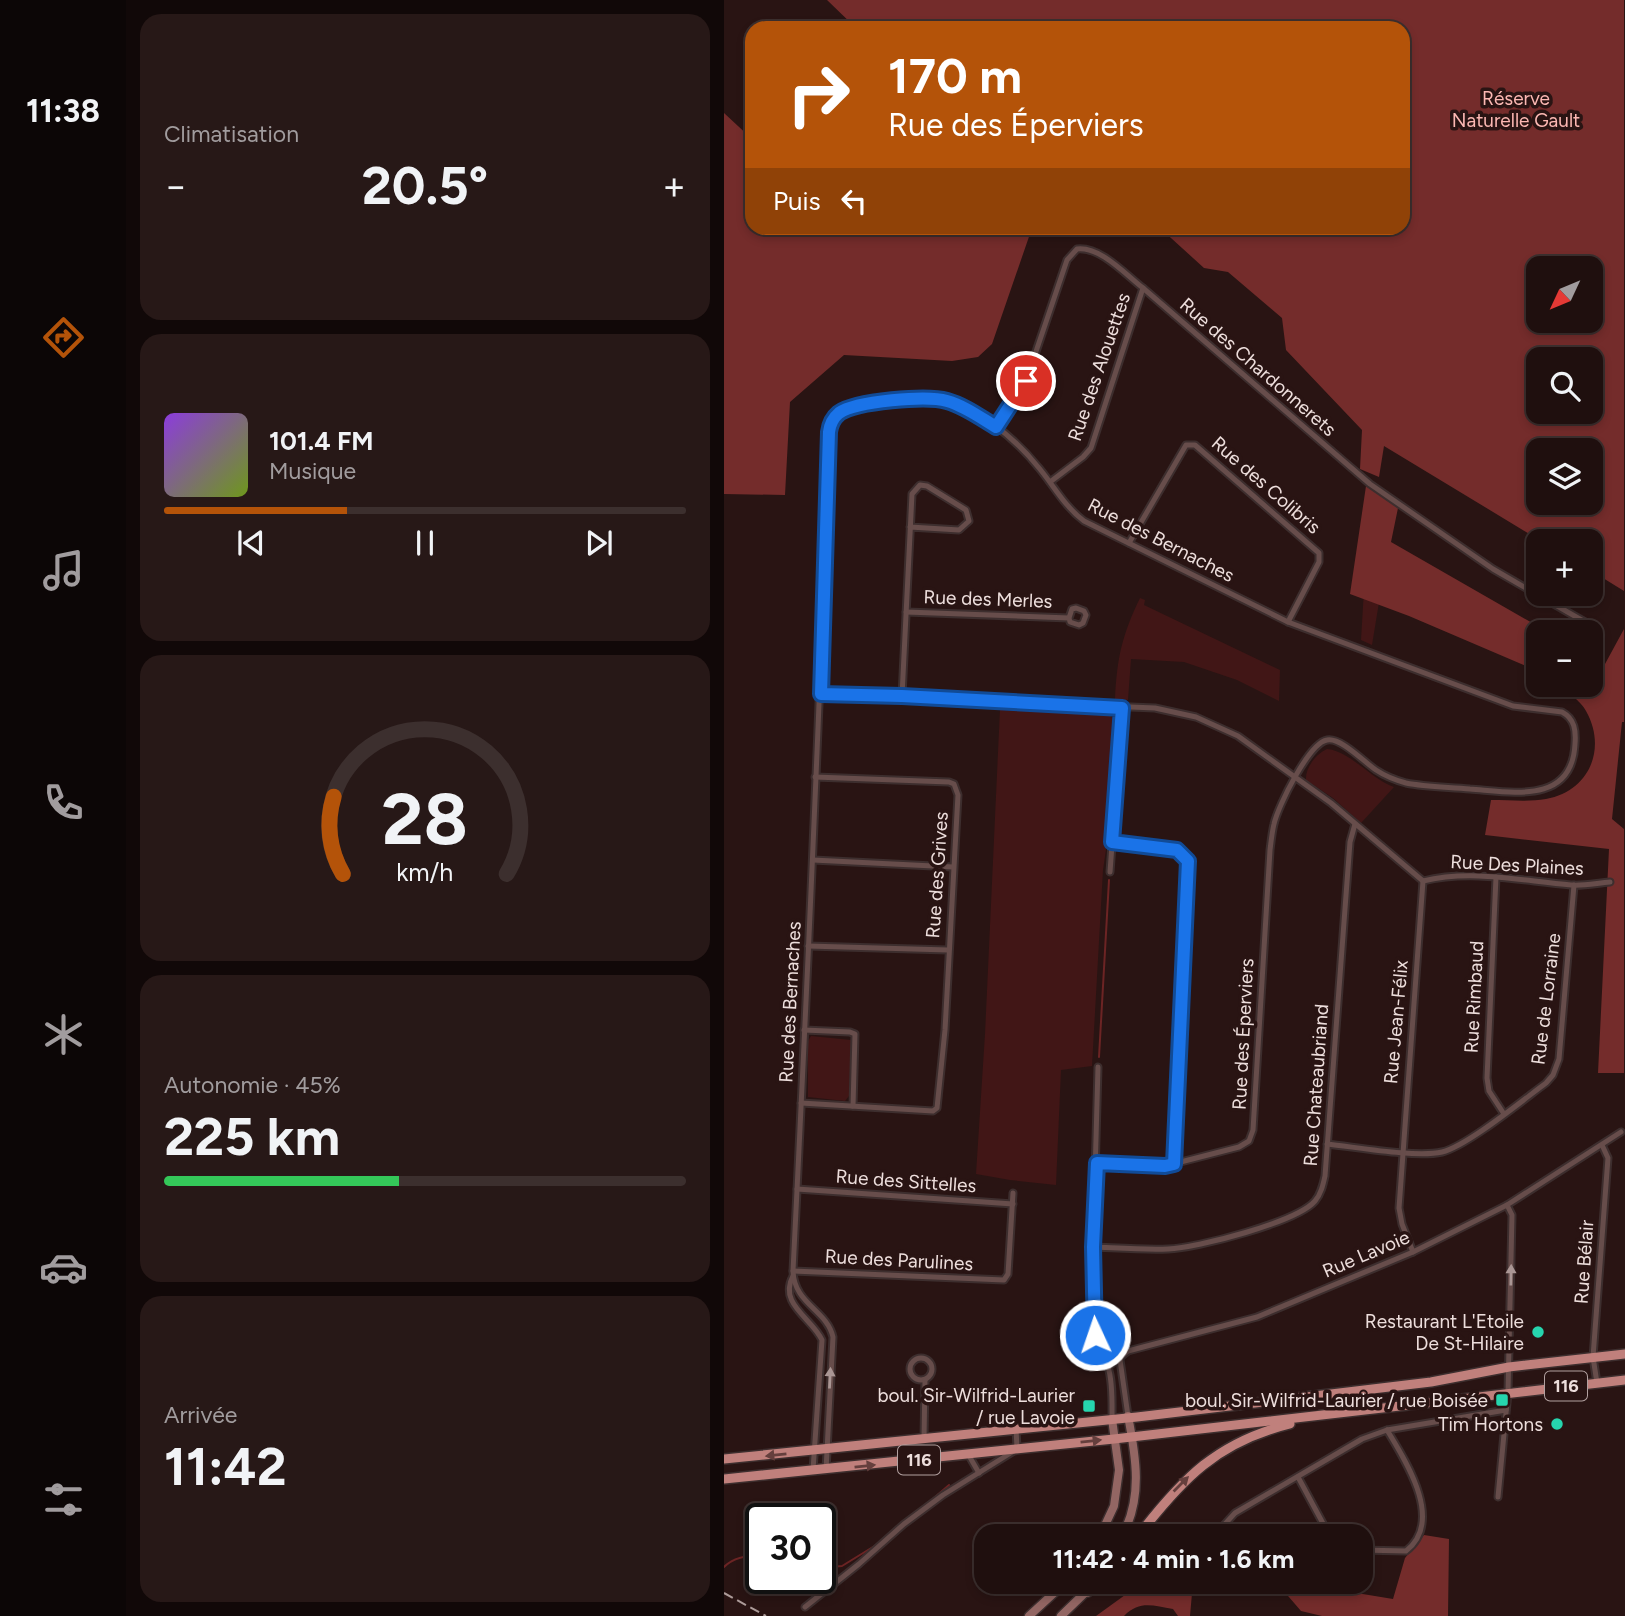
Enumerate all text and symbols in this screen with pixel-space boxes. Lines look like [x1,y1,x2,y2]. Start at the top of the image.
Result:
text: 170 m [888,46,1022,105]
icon: right [773,49,864,140]
park label: Réserve Naturelle Gault [1452,87,1580,132]
text: 11:38 [26,92,100,130]
text: Rue des Éperviers [888,106,1144,144]
text: Climatisation [164,120,299,148]
text: 20.5° [362,155,488,217]
text: − [164,163,188,209]
text: + [662,163,686,209]
icon: left [835,182,873,220]
text: Puis [773,185,821,217]
north arrow [1526,256,1602,332]
map controls [1526,256,1603,697]
street label: Rue des Alouettes [1063,290,1135,444]
street label: Rue des Chardonnerets [1175,293,1341,441]
icon: directions [39,313,88,362]
button: search [1526,347,1603,424]
pin [996,351,1056,411]
icon: arrive [1007,362,1045,400]
text: 101.4 FM [269,425,374,457]
street label: Rue des Colibris [1207,431,1325,539]
button: layers [1526,438,1603,515]
text: Musique [269,457,356,485]
street label: Rue des Bernaches [1084,493,1238,587]
icon: previous [232,524,270,562]
icon: pause [406,524,444,562]
icon: next [580,524,618,562]
button: + [1526,529,1603,606]
icon: music [39,546,88,595]
street label: Rue des Merles [923,585,1053,613]
button: − [1526,620,1603,697]
text: 28 [382,775,468,862]
icon: phone [39,778,88,827]
street label: Rue des Grives [921,811,953,939]
street label: Rue Des Plaines [1450,850,1584,880]
text: km/h [396,857,454,887]
street label: Rue des Bernaches [774,921,806,1083]
street label: Rue de Lorraine [1527,932,1565,1066]
street label: Rue Rimbaud [1460,940,1488,1054]
street label: Rue des Éperviers [1228,957,1258,1110]
street label: Rue Jean-Félix [1379,959,1413,1085]
street label: Rue Chateaubriand [1299,1003,1333,1167]
icon: climate [39,1010,88,1059]
text: Autonomie · 45% [164,1071,341,1099]
text: 225 km [164,1106,340,1168]
street label: Rue des Sittelles [835,1165,977,1197]
street label: Rue Bélair [1570,1219,1598,1305]
street label: Rue Lavoie [1319,1225,1413,1283]
icon: car [39,1243,88,1292]
street label: Rue des Parulines [824,1245,974,1275]
one-way arrow [1505,1263,1516,1285]
position arrow [1058,1298,1132,1372]
place label: Restaurant L'Etoile De St-Hilaire [1365,1310,1524,1355]
marker: Restaurant L'Etoile De St-Hilaire [1530,1324,1546,1340]
one-way arrow [825,1366,836,1388]
road number: 116 [1545,1372,1587,1400]
place label: boul. Sir-Wilfrid-Laurier / rue Lavoie [877,1384,1076,1429]
place label: boul. Sir-Wilfrid-Laurier / rue Boisée [1185,1389,1488,1412]
marker: boul. Sir-Wilfrid-Laurier / rue Boisée [1494,1392,1510,1408]
marker: boul. Sir-Wilfrid-Laurier / rue Lavoie [1081,1398,1097,1414]
text: Arrivée [164,1401,237,1429]
place label: Tim Hortons [1438,1413,1543,1436]
marker: Tim Hortons [1549,1416,1565,1432]
text: 11:42 [164,1436,287,1498]
one-way arrow [1080,1436,1102,1447]
road number: 116 [898,1446,940,1475]
one-way arrow [765,1450,787,1461]
one-way arrow [854,1460,876,1471]
icon: filters [39,1475,88,1524]
one-way arrow [1173,1476,1189,1493]
speed limit sign: 30 [745,1503,836,1594]
text: 11:42 · 4 min · 1.6 km [1053,1543,1294,1575]

